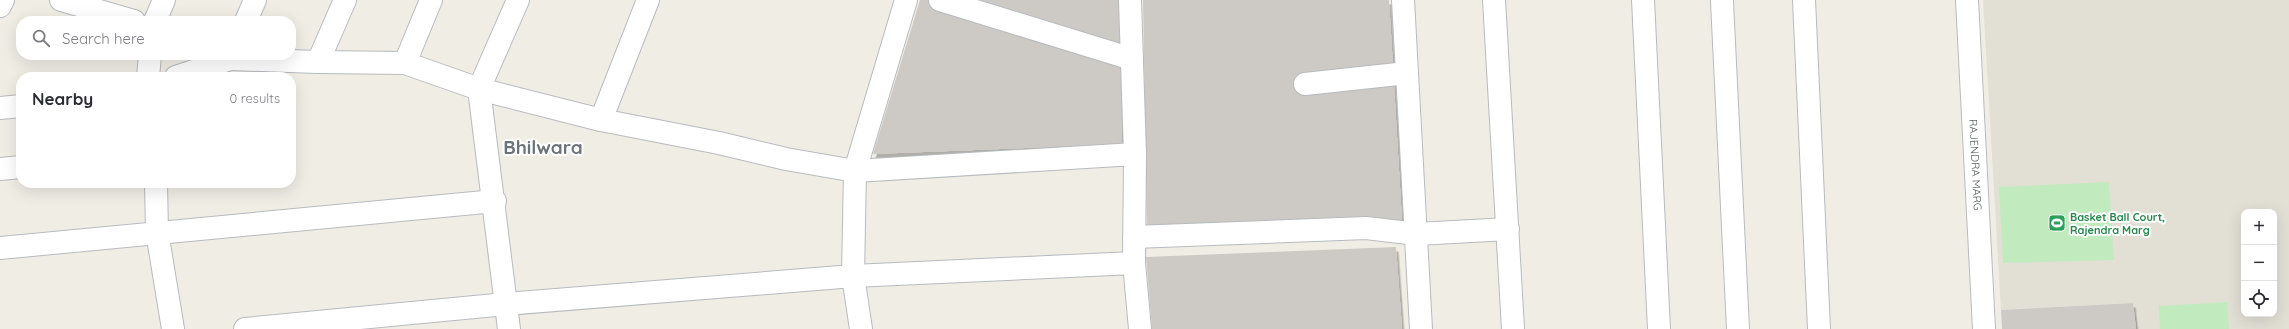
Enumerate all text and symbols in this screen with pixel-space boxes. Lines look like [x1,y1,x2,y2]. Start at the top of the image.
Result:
search box [16,16,296,60]
icon: search [30,27,52,49]
text: Search here [62,29,145,48]
text: Nearby [32,88,93,109]
text: 0 results [229,90,280,106]
street label: RAJENDRA MARG [1966,119,1985,211]
district label: Bhilwara [503,135,583,159]
map controls [2241,209,2277,317]
button: + [2241,209,2277,245]
place label: Basket Ball Court, Rajendra Marg [2070,210,2165,237]
sports icon: Basket Ball Court, Rajendra Marg [2047,213,2067,233]
button: − [2241,245,2277,281]
button: locate [2241,281,2277,317]

